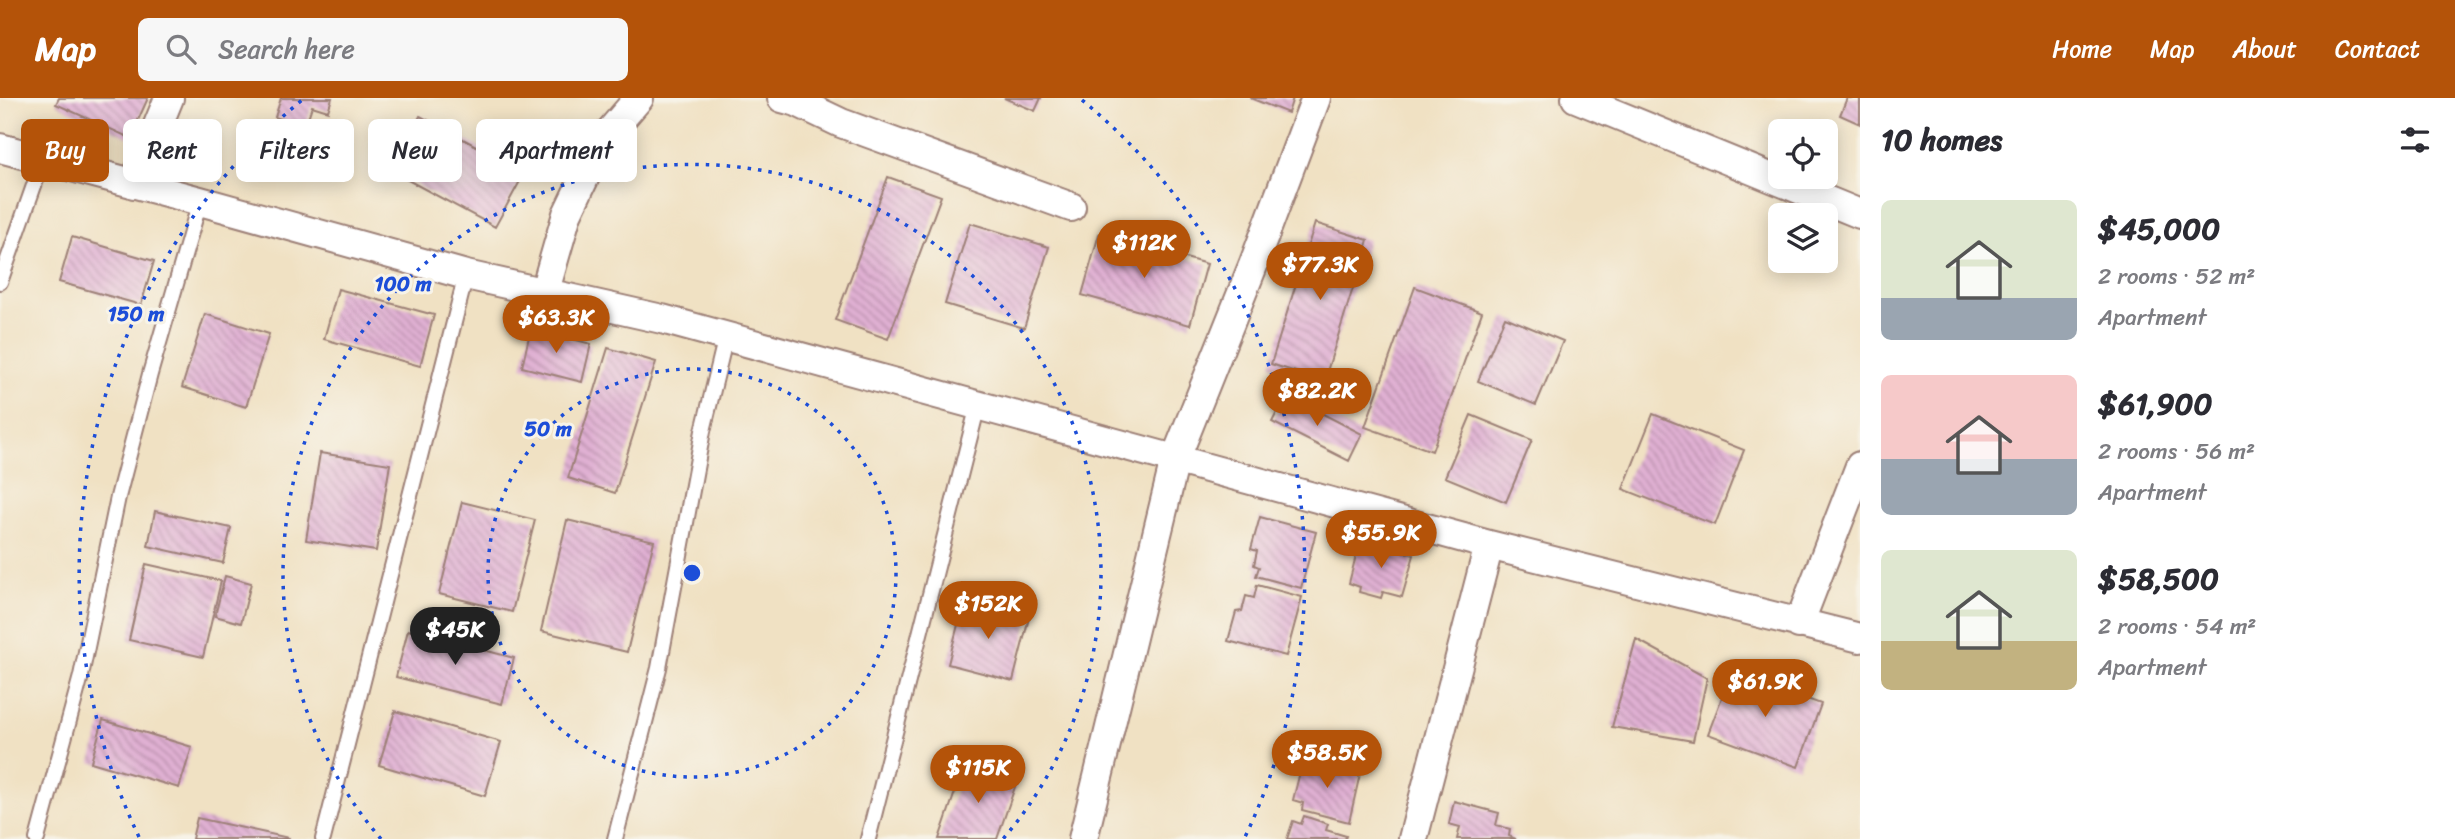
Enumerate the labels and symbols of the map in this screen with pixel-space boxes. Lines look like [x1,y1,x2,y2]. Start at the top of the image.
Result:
pin: $112K [1095,220,1193,280]
pin: $77.3K [1263,242,1377,302]
text: 100 m [374,265,432,303]
text: 150 m [108,295,165,333]
pin: $63.3K [499,296,613,355]
pin: $82.2K [1260,368,1374,428]
text: 50 m [524,410,573,448]
pin: $55.9K [1324,510,1438,570]
centre of rings [680,561,704,585]
pin: $152K [939,582,1037,641]
pin: $45K [414,608,496,667]
pin: $61.9K [1708,660,1822,719]
pin: $58.5K [1270,730,1384,790]
pin: $115K [929,746,1027,805]

